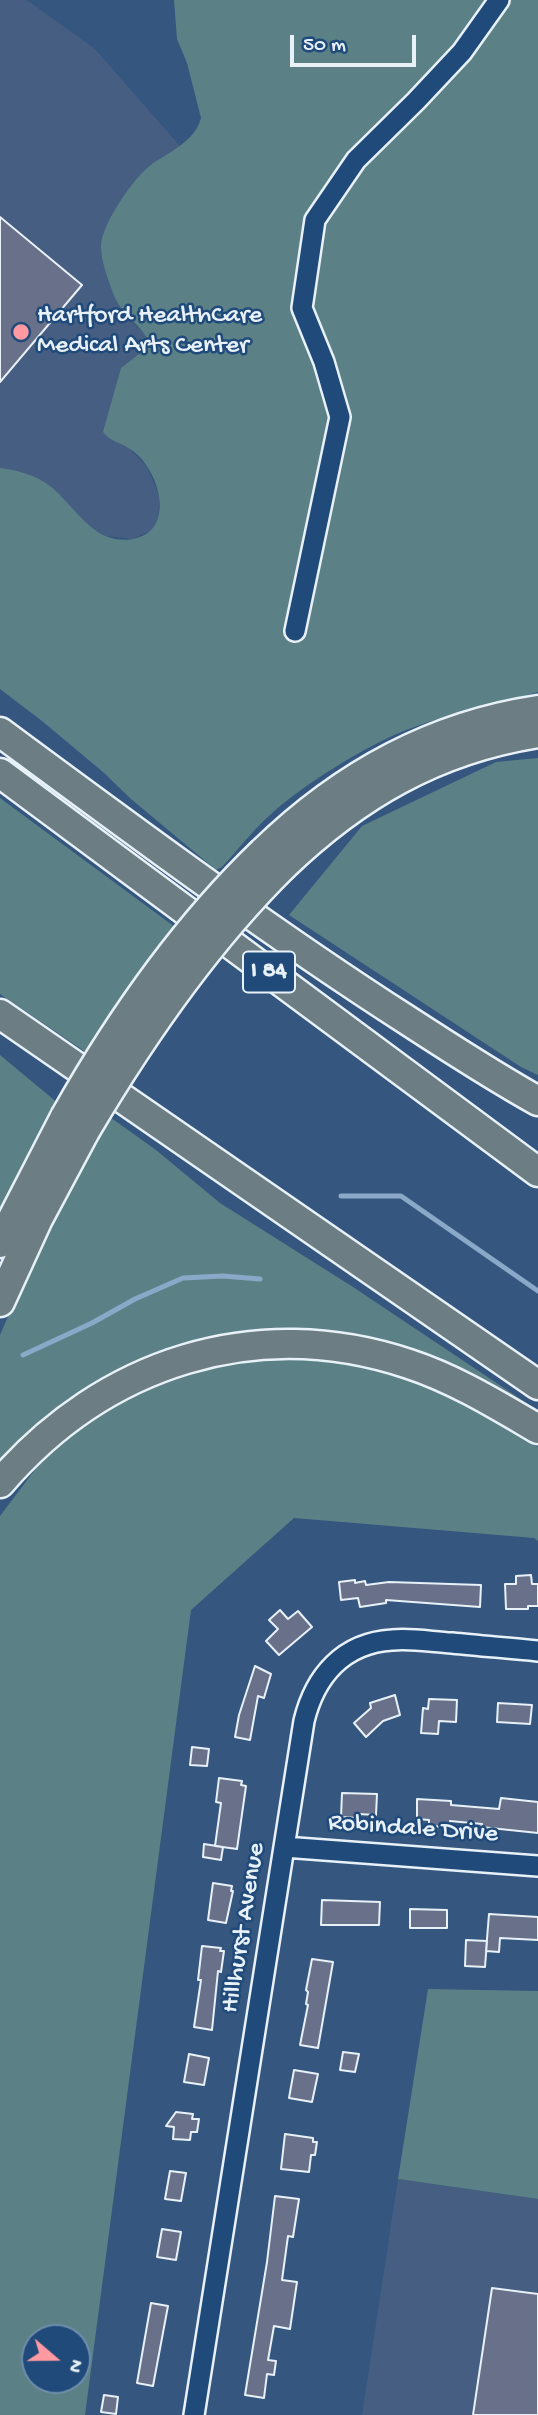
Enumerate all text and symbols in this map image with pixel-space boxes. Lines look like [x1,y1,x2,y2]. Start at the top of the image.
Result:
scale bar [293,21,419,65]
text: 50 m [303,34,346,59]
place label: Hartford HealthCare Medical Arts Center [37,301,262,362]
marker: Hartford HealthCare Medical Arts Center [11,322,31,342]
road number: I 84 [243,952,295,992]
street label: Robindale Drive [327,1808,499,1852]
street label: Hillhurst Avenue [216,1841,274,2015]
north arrow [21,2324,91,2394]
text: N [61,2356,87,2375]

